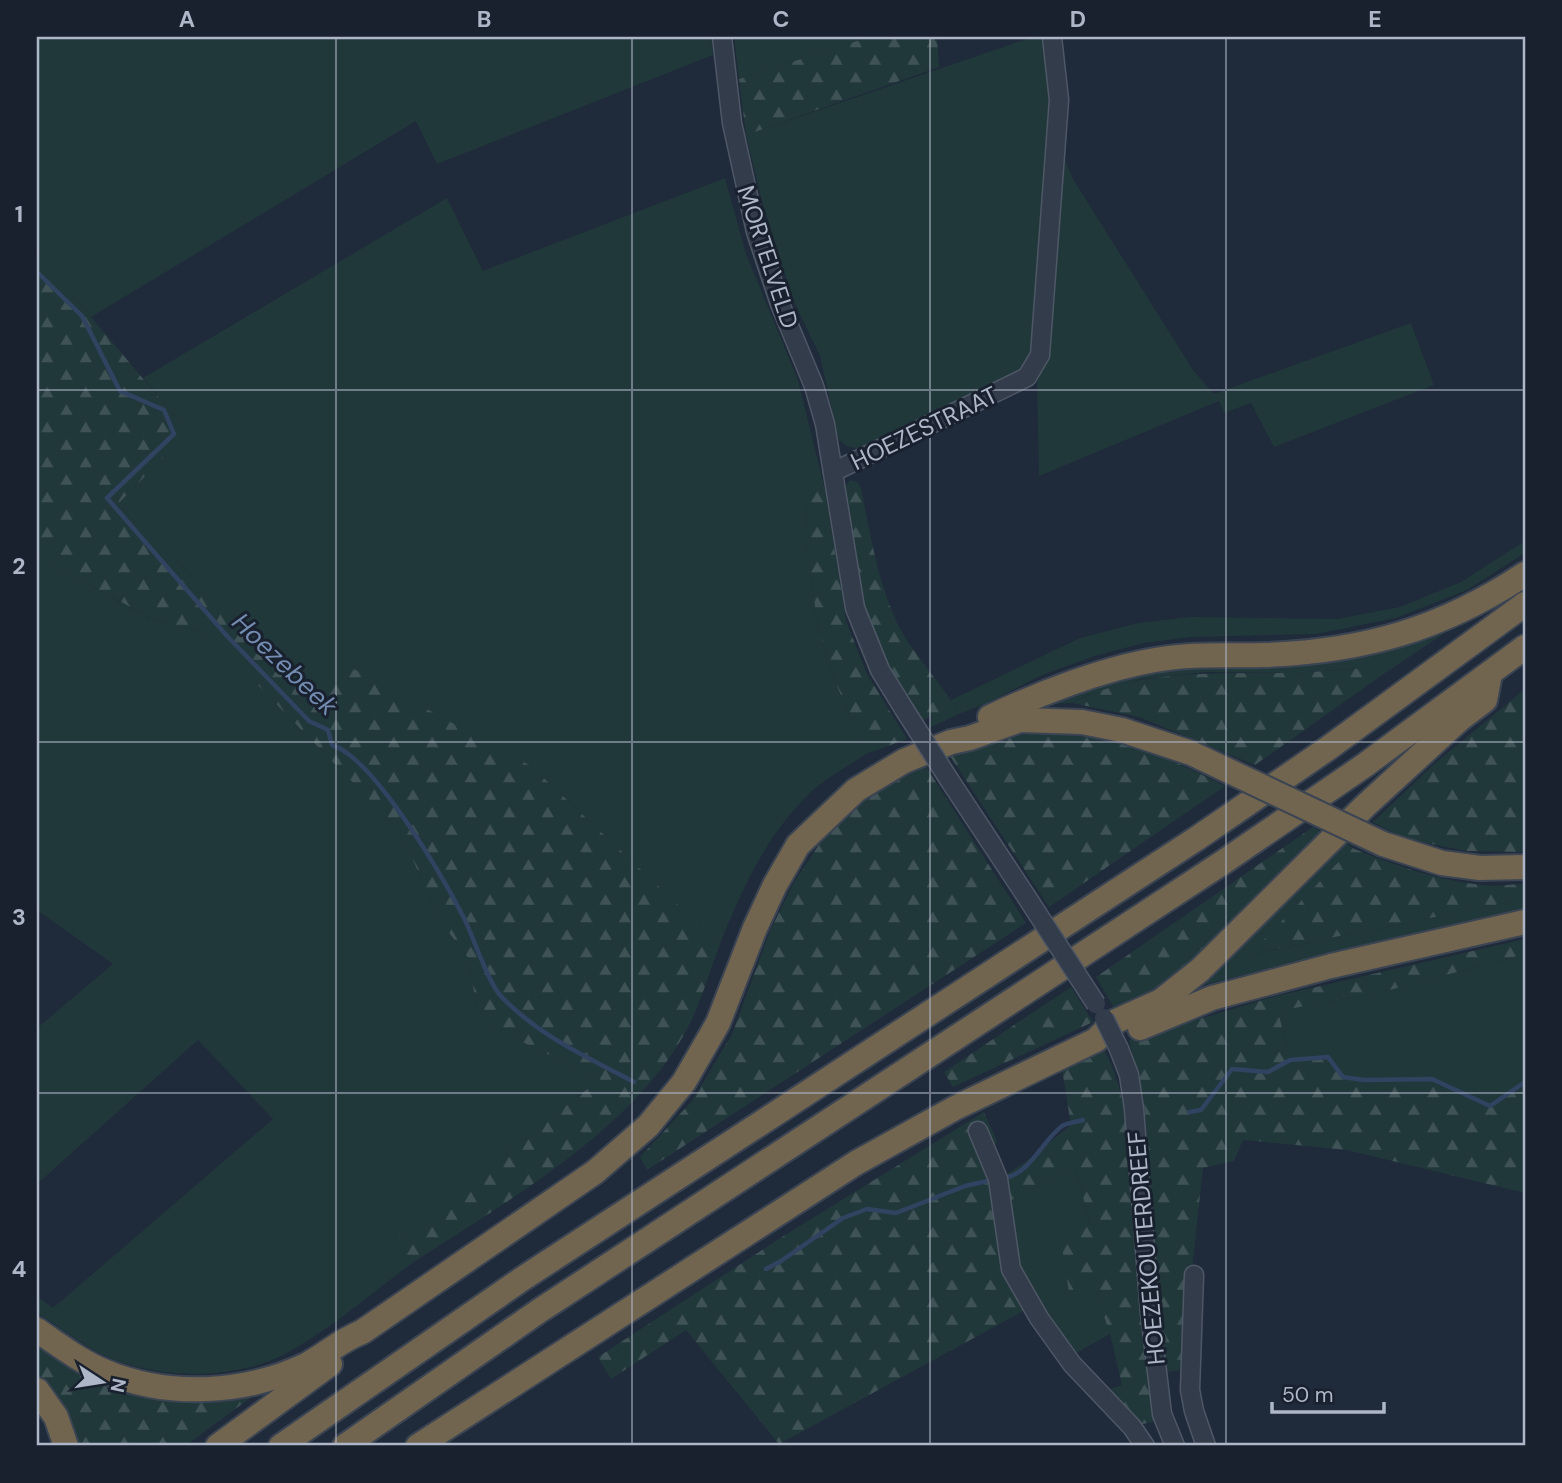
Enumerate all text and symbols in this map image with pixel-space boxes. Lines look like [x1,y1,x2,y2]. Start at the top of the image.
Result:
text: A [179,4,195,34]
text: B [477,4,491,34]
text: C [773,4,789,34]
text: D [1070,4,1086,34]
text: E [1368,4,1382,34]
street label: MORTELVELD [730,182,806,332]
text: 1 [15,199,23,229]
street label: HOEZESTRAAT [845,379,1003,477]
text: 2 [12,551,26,581]
water label: Hoezebeek [225,605,346,723]
text: 3 [12,902,26,932]
street label: HOEZEKOUTERDREEF [1120,1130,1172,1366]
text: 4 [12,1254,27,1284]
north arrow [66,1346,136,1416]
scale bar [1272,1371,1384,1415]
text: N [104,1376,132,1395]
text: 50 m [1282,1381,1333,1409]

